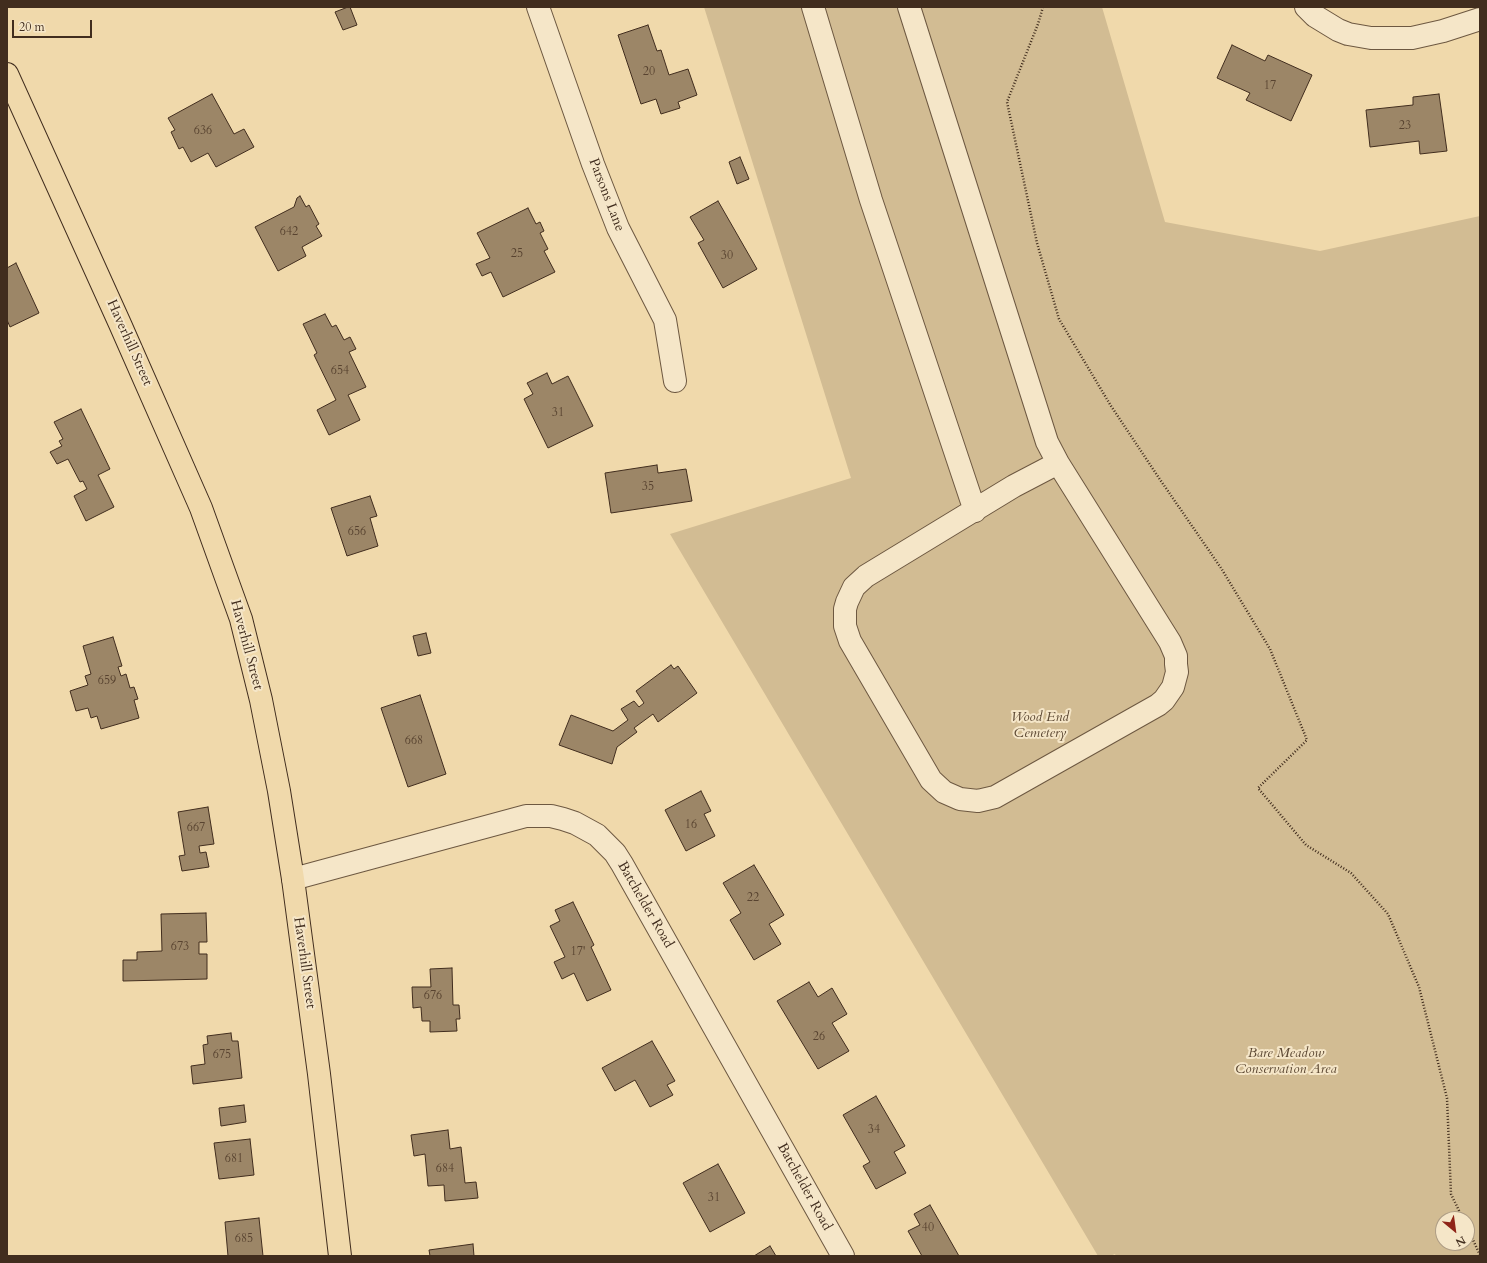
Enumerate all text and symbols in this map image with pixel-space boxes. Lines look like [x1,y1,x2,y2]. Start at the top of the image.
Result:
scale bar [14,12,94,38]
text: 20 m [19,19,45,35]
house number: 20 [643,65,655,79]
house number: 17 [1264,79,1276,93]
house number: 23 [1399,119,1411,133]
house number: 636 [194,124,212,138]
street label: Parsons Lane [584,156,628,234]
house number: 642 [280,225,298,239]
house number: 25 [511,247,523,261]
house number: 30 [721,249,733,263]
street label: Haverhill Street [103,297,155,389]
house number: 654 [331,364,349,378]
house number: 31 [552,406,564,420]
house number: 35 [642,480,654,494]
house number: 656 [348,525,366,539]
street label: Haverhill Street [226,598,266,692]
house number: 659 [98,674,116,688]
park label: Wood End Cemetery [1011,710,1069,742]
house number: 668 [405,734,423,748]
house number: 16 [685,818,697,832]
house number: 667 [187,821,205,835]
street label: Batchelder Road [613,859,677,951]
house number: 22 [747,891,759,905]
street label: Haverhill Street [289,916,319,1010]
house number: 673 [171,940,189,954]
house number: 17' [570,945,586,959]
house number: 676 [424,989,442,1003]
house number: 26 [813,1030,825,1044]
park label: Bare Meadow Conservation Area [1235,1046,1337,1078]
house number: 675 [213,1048,231,1062]
house number: 34 [868,1123,880,1137]
street label: Batchelder Road [773,1140,835,1234]
house number: 681 [225,1152,243,1166]
house number: 684 [436,1162,454,1176]
house number: 31 [708,1191,720,1205]
north arrow [1435,1211,1475,1251]
house number: 40 [922,1221,934,1235]
house number: 685 [235,1232,253,1246]
text: N [1453,1232,1468,1250]

